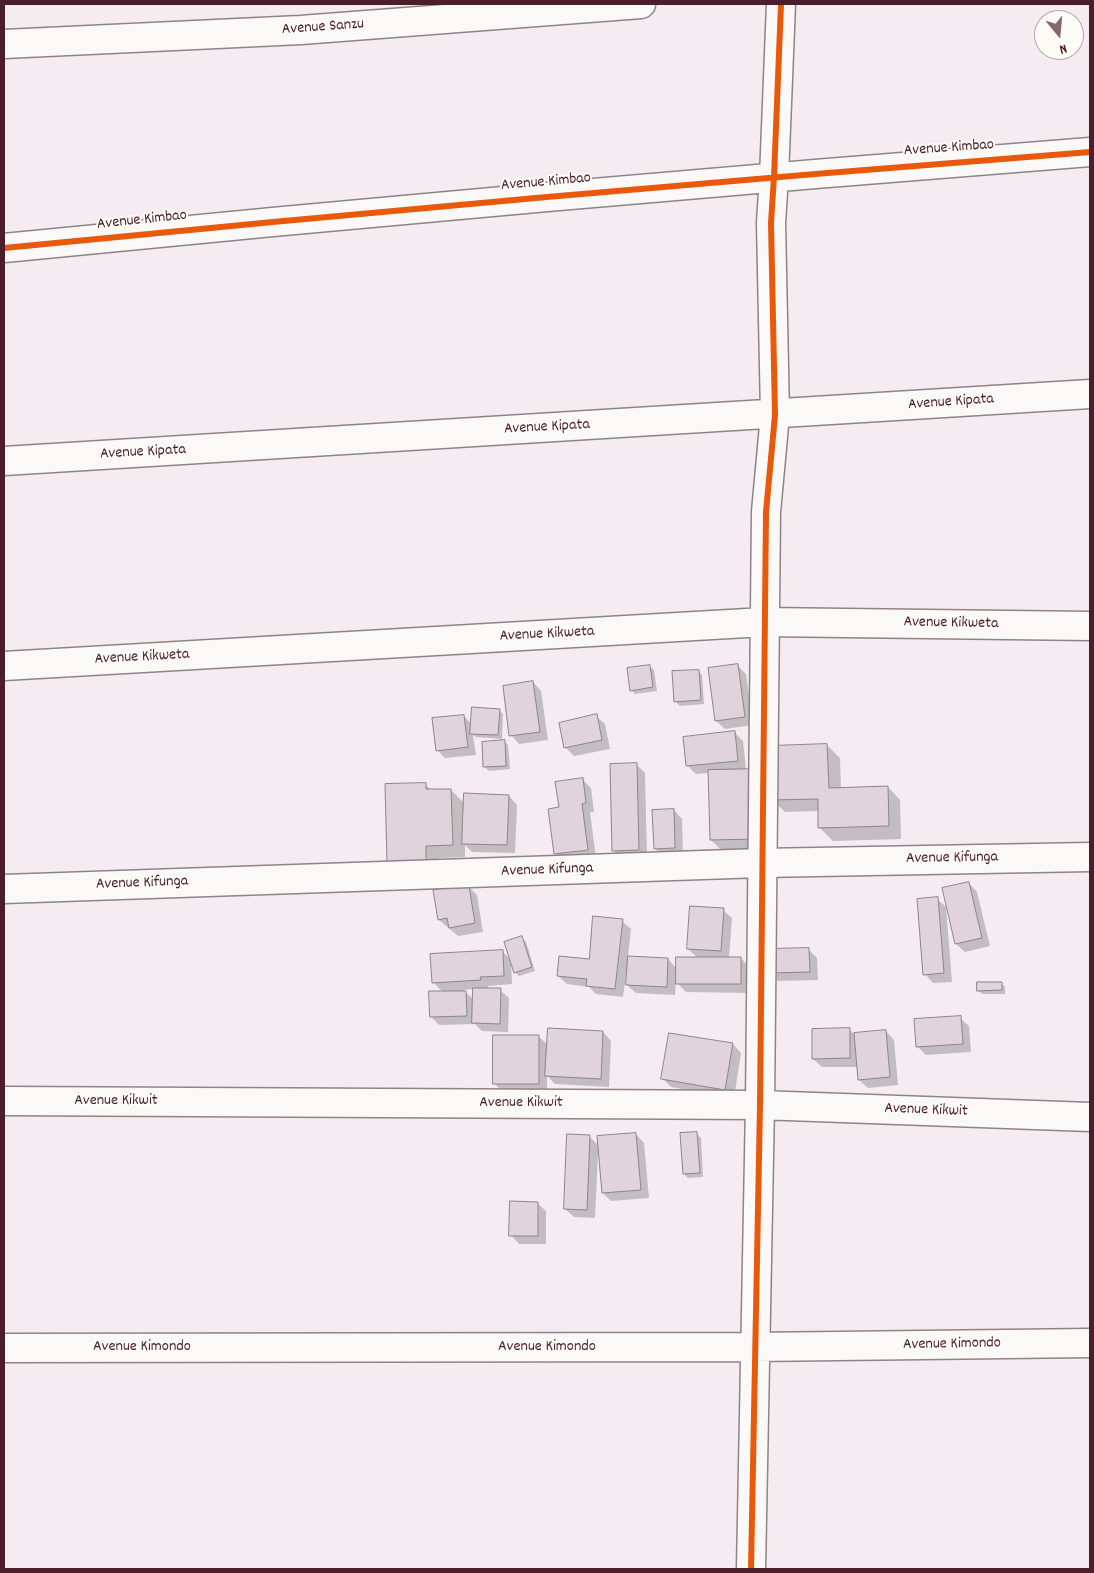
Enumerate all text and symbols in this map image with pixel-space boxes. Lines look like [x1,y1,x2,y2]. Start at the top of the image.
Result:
north arrow [1034,10,1084,60]
street label: Avenue Sanzu [281,16,365,40]
text: N [1057,38,1069,59]
street label: Avenue Kimbao [903,136,995,162]
street label: Avenue Kimbao [500,170,592,196]
street label: Avenue Kimbao [96,207,188,235]
street label: Avenue Kipata [907,390,995,416]
street label: Avenue Kipata [504,416,590,440]
street label: Avenue Kipata [100,441,186,465]
street label: Avenue Kikweta [903,614,999,634]
street label: Avenue Kikweta [499,623,595,647]
street label: Avenue Kikweta [94,646,190,670]
street label: Avenue Kifunga [906,849,998,869]
street label: Avenue Kifunga [501,860,593,882]
street label: Avenue Kifunga [96,873,188,895]
street label: Avenue Kikwit [74,1092,158,1112]
street label: Avenue Kikwit [479,1094,563,1114]
street label: Avenue Kikwit [884,1100,968,1122]
street label: Avenue Kimondo [903,1335,1001,1355]
street label: Avenue Kimondo [93,1338,191,1358]
street label: Avenue Kimondo [498,1338,596,1358]

